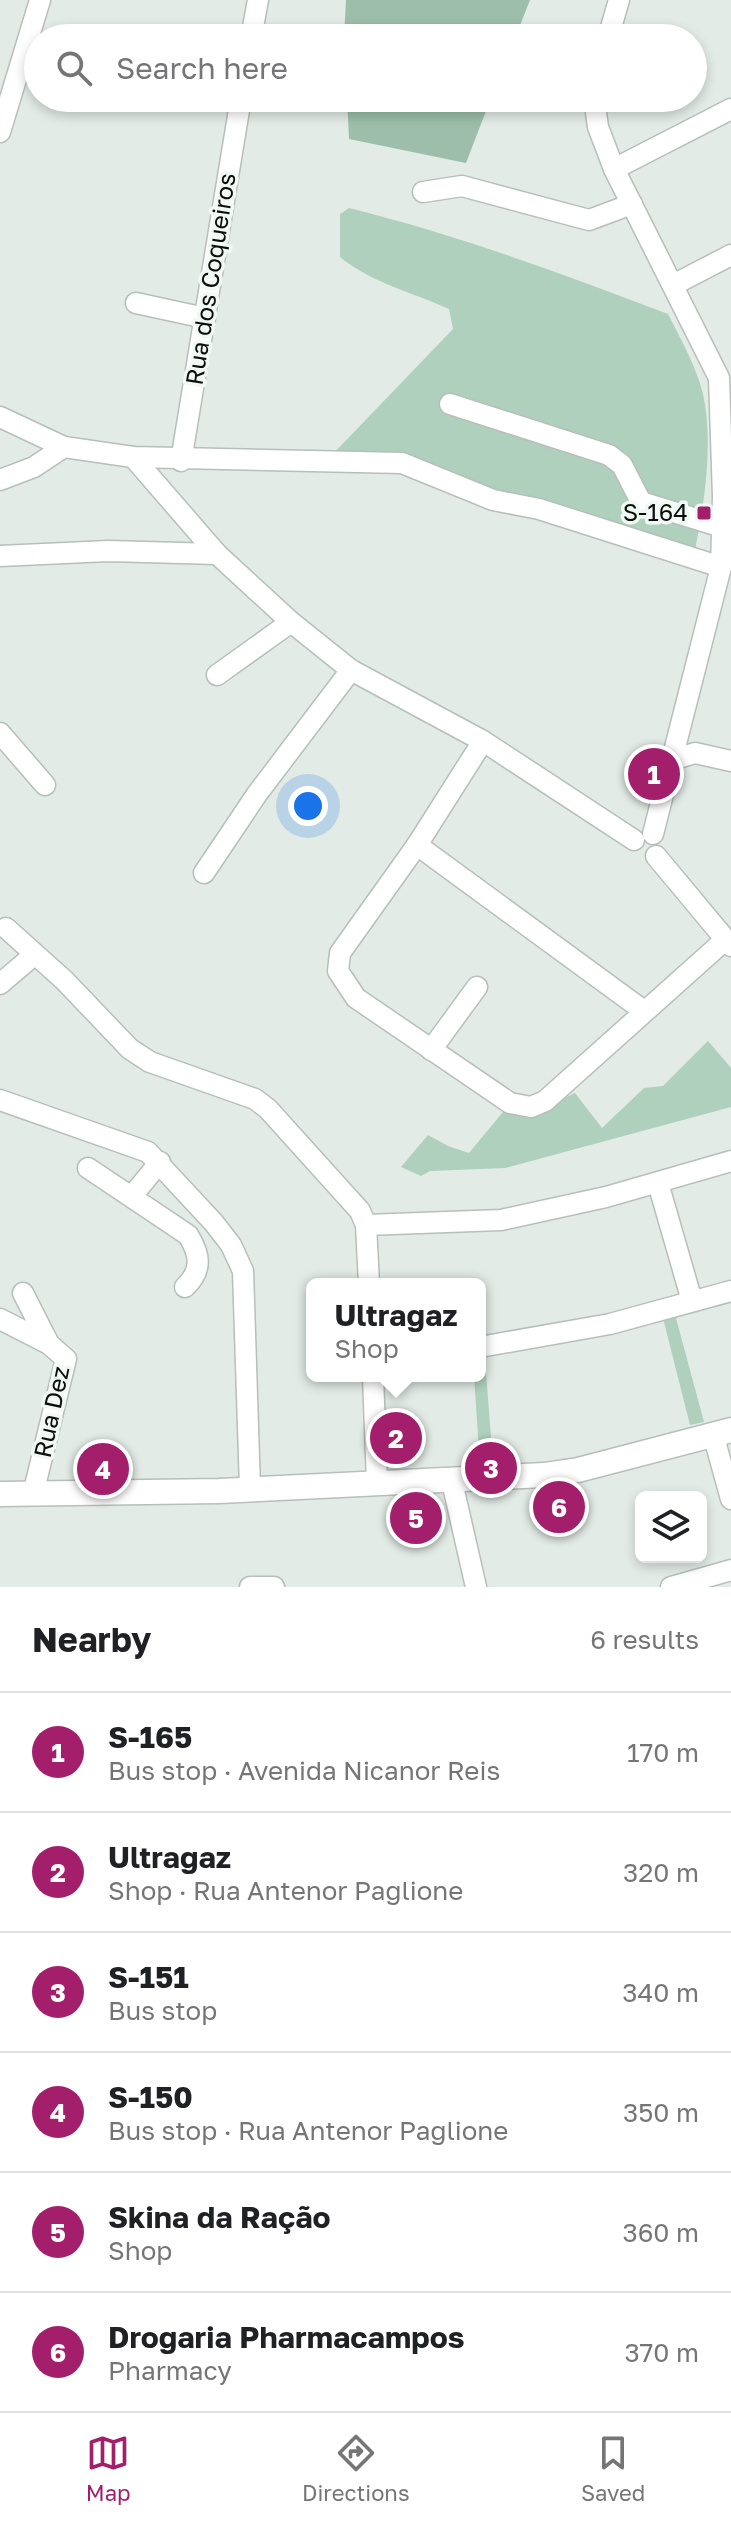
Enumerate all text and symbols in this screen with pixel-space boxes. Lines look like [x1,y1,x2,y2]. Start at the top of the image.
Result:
search box [24,24,707,112]
icon: search [52,46,96,90]
text: Search here [116,50,288,86]
street label: Rua dos Coqueiros [178,171,241,387]
place label: S-164 [623,497,688,526]
marker: S-164 [695,504,713,522]
pin: 1 [628,744,680,804]
your location [288,786,328,826]
popup [306,1278,486,1382]
text: Ultragaz [334,1297,458,1333]
text: Shop [334,1333,399,1364]
street label: Rua Dez [27,1363,74,1460]
pin: 2 [370,1408,422,1468]
pin: 3 [465,1438,517,1498]
pin: 4 [77,1439,129,1499]
pin: 6 [533,1477,585,1537]
pin: 5 [390,1488,442,1548]
map controls [635,1491,707,1563]
button: layers [635,1491,707,1563]
text: Nearby [32,1619,152,1659]
text: 6 results [590,1624,699,1655]
text: S-165 [108,1719,192,1755]
text: 1 [51,1737,65,1768]
text: 170 m [627,1737,699,1768]
text: Bus stop · Avenida Nicanor Reis [108,1755,500,1786]
text: Ultragaz [108,1839,231,1875]
text: 2 [50,1857,66,1888]
text: 320 m [623,1857,699,1888]
text: Shop · Rua Antenor Paglione [108,1875,463,1906]
text: S-151 [108,1959,189,1995]
text: 3 [50,1977,66,2008]
text: 340 m [622,1977,699,2008]
text: Bus stop [108,1995,217,2026]
text: S-150 [108,2079,193,2115]
text: 4 [50,2097,66,2128]
text: 350 m [623,2097,699,2128]
text: Bus stop · Rua Antenor Paglione [108,2115,508,2146]
text: Skina da Ração [108,2199,331,2235]
text: 5 [50,2217,66,2248]
text: 360 m [622,2217,699,2248]
text: Shop [108,2235,172,2266]
text: Drogaria Pharmacampos [108,2319,465,2355]
text: 6 [50,2337,66,2368]
text: 370 m [624,2337,699,2368]
text: Pharmacy [108,2355,232,2386]
tab: Map [86,2431,131,2506]
tab: Directions [302,2431,410,2506]
tab: Saved [581,2431,645,2506]

